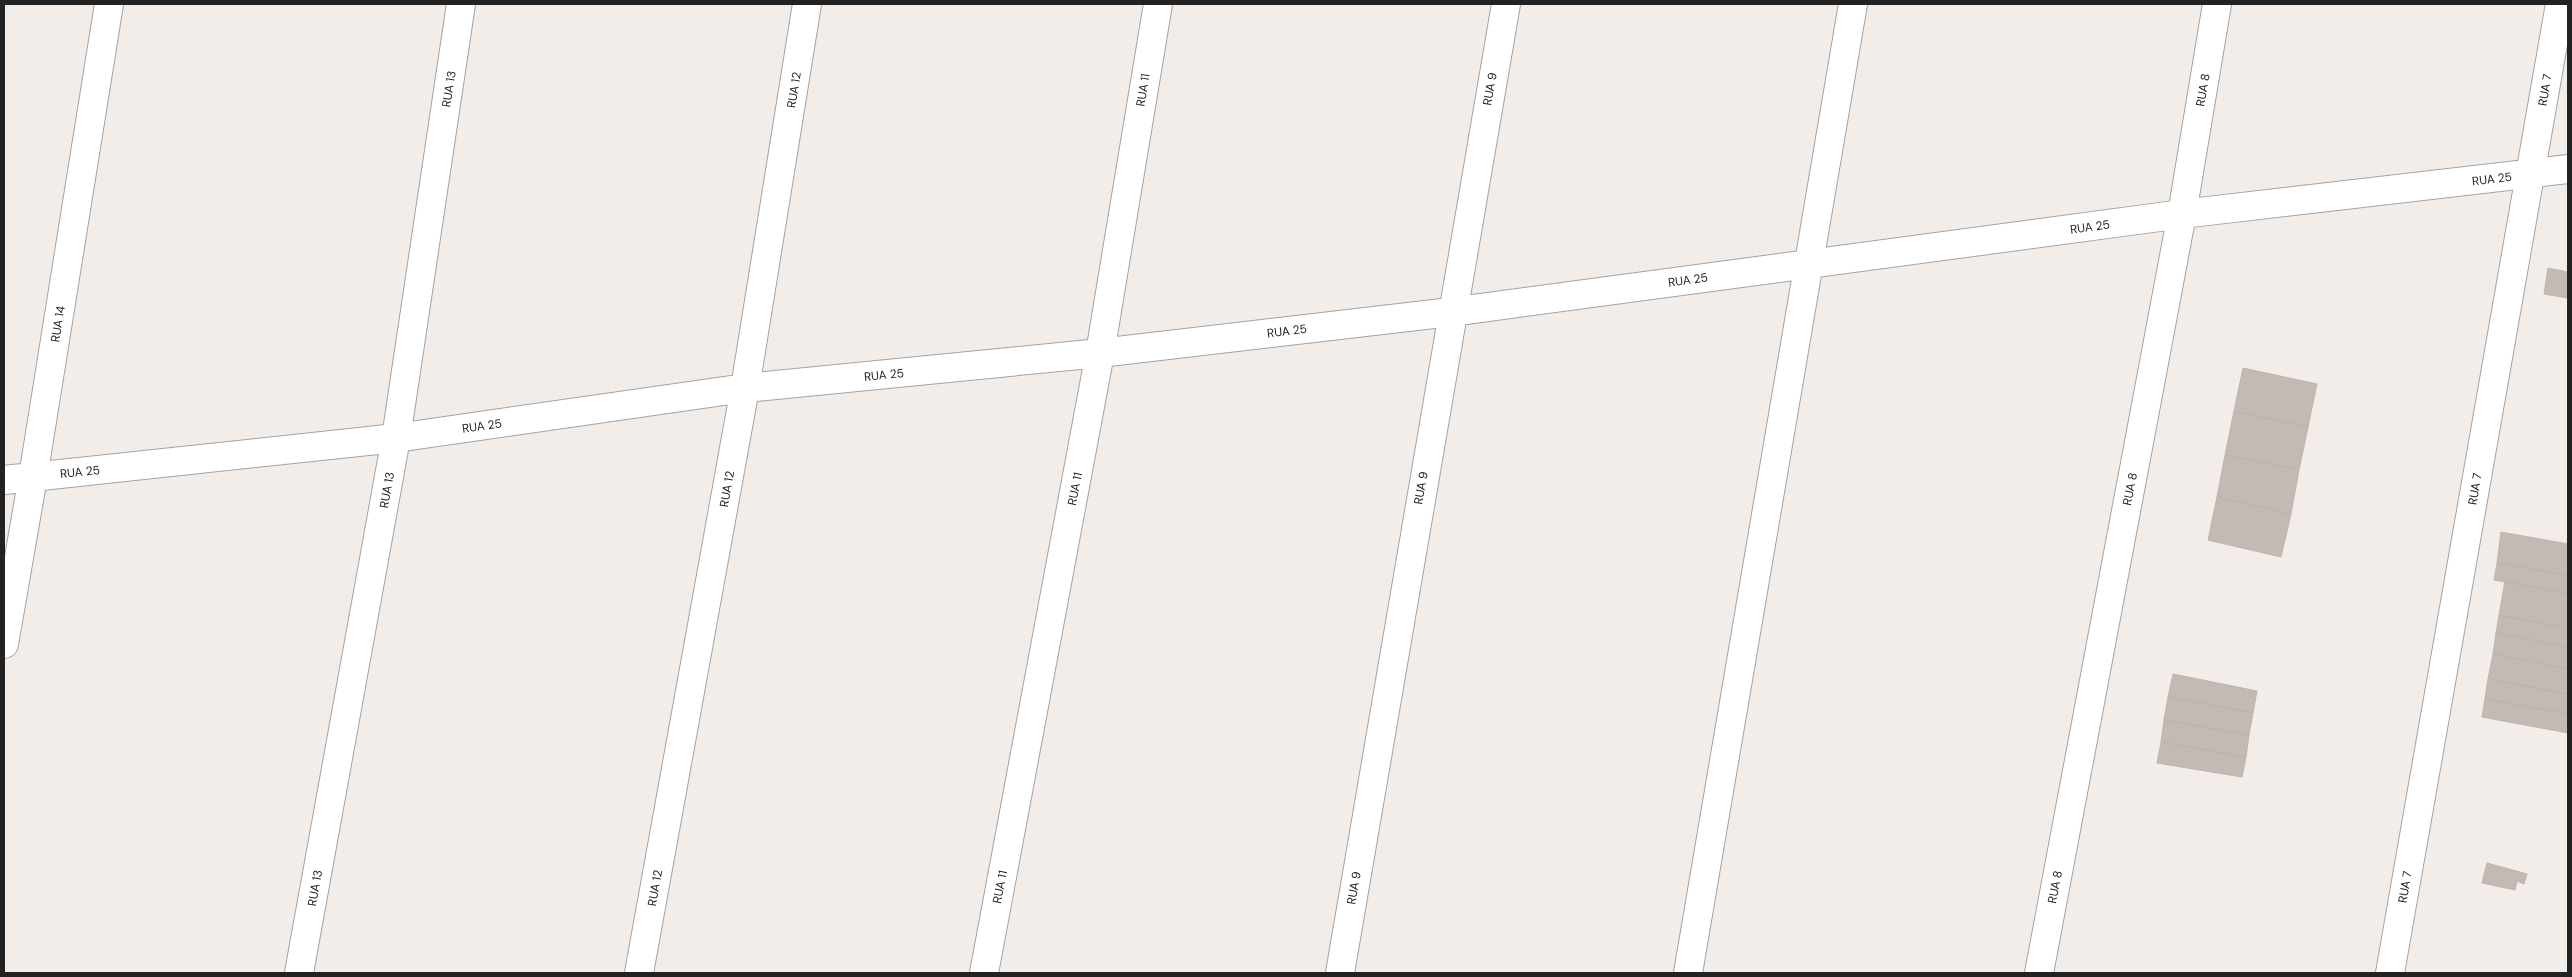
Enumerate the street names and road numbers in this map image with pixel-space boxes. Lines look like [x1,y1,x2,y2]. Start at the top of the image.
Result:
street label: RUA 13 [438,70,460,108]
street label: RUA 12 [783,71,805,109]
street label: RUA 9 [1479,71,1501,107]
street label: RUA 11 [1132,72,1154,108]
street label: RUA 8 [2192,72,2214,108]
street label: RUA 7 [2534,73,2556,107]
street label: RUA 25 [2471,169,2513,189]
street label: RUA 25 [2069,216,2111,238]
street label: RUA 25 [1667,269,1709,291]
street label: RUA 14 [47,305,69,343]
street label: RUA 25 [1266,321,1308,341]
street label: RUA 25 [863,365,905,385]
street label: RUA 25 [461,415,503,437]
street label: RUA 25 [59,462,101,482]
street label: RUA 12 [716,470,738,508]
street label: RUA 9 [1410,470,1432,506]
street label: RUA 13 [376,471,398,509]
street label: RUA 11 [1064,471,1086,507]
street label: RUA 8 [2119,471,2141,507]
street label: RUA 7 [2464,472,2486,506]
street label: RUA 13 [304,869,326,907]
street label: RUA 12 [644,869,666,907]
street label: RUA 11 [989,869,1011,905]
street label: RUA 8 [2044,869,2066,905]
street label: RUA 9 [1343,870,1365,906]
street label: RUA 7 [2394,870,2416,904]

